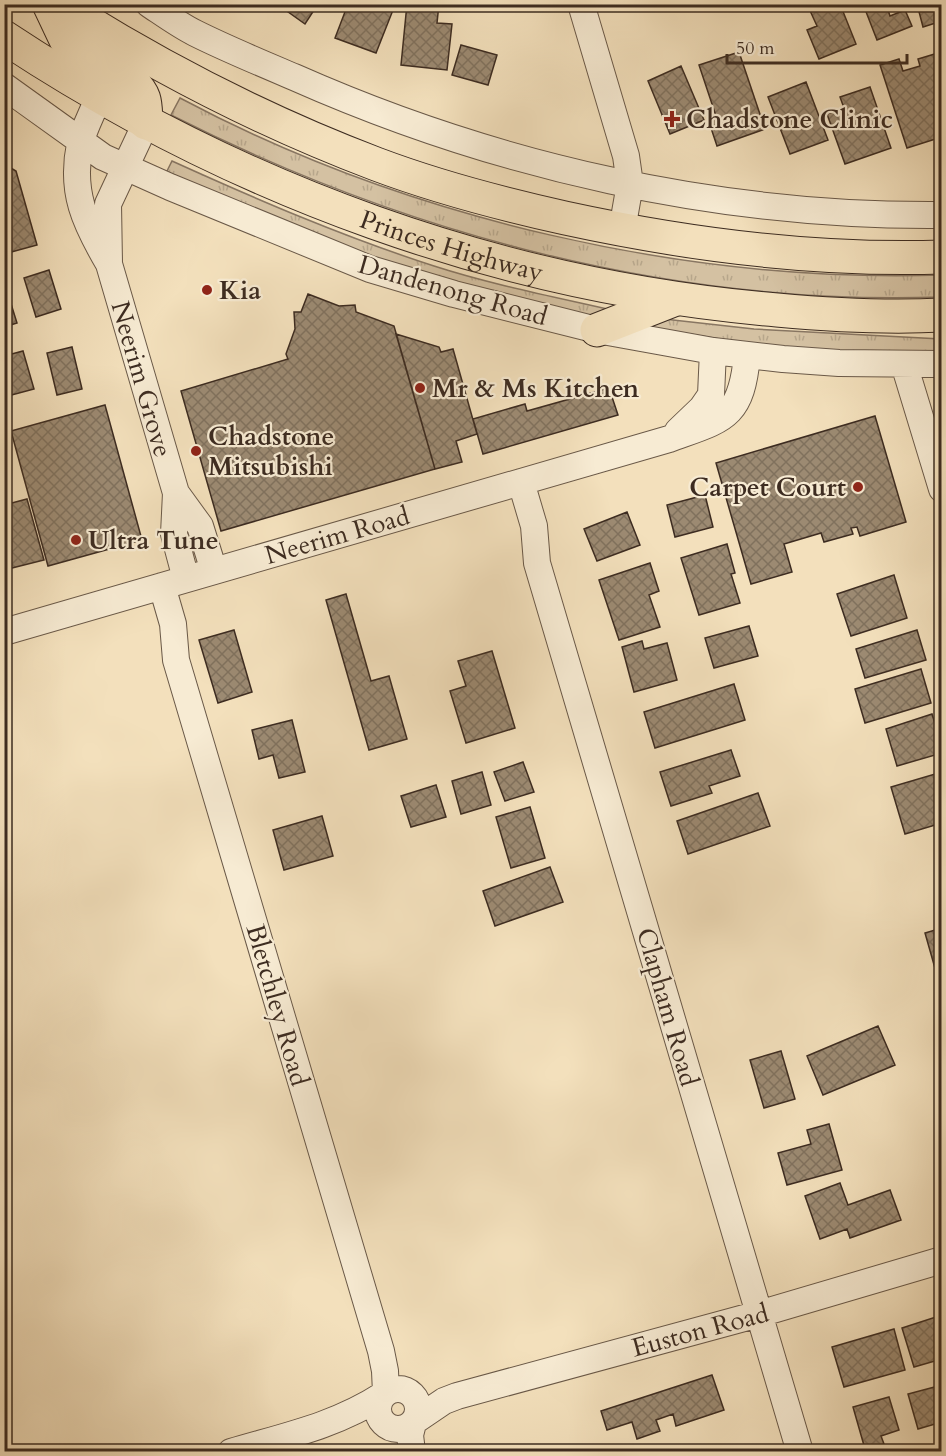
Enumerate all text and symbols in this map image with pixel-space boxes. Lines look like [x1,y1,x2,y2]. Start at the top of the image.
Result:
scale bar [727,27,907,65]
text: 50 m [736,36,775,61]
place label: Chadstone Clinic [686,102,893,137]
marker: Chadstone Clinic [663,110,681,128]
street label: Princes Highway [355,202,547,290]
street label: Dandenong Road [354,247,552,334]
place label: Kia [219,273,261,308]
marker: Kia [200,283,214,297]
street label: Neerim Grove [103,297,180,461]
place label: Mr & Ms Kitchen [432,371,639,406]
marker: Mr & Ms Kitchen [413,381,427,395]
place label: Chadstone Mitsubishi [208,419,334,484]
marker: Chadstone Mitsubishi [189,444,203,458]
place label: Carpet Court [689,470,846,505]
marker: Carpet Court [851,480,865,494]
street label: Neerim Road [261,498,414,573]
place label: Ultra Tune [88,523,219,558]
marker: Ultra Tune [69,533,83,547]
street label: Bletchley Road [238,920,317,1090]
street label: Clapham Road [628,924,707,1091]
street label: Euston Road [628,1295,773,1366]

